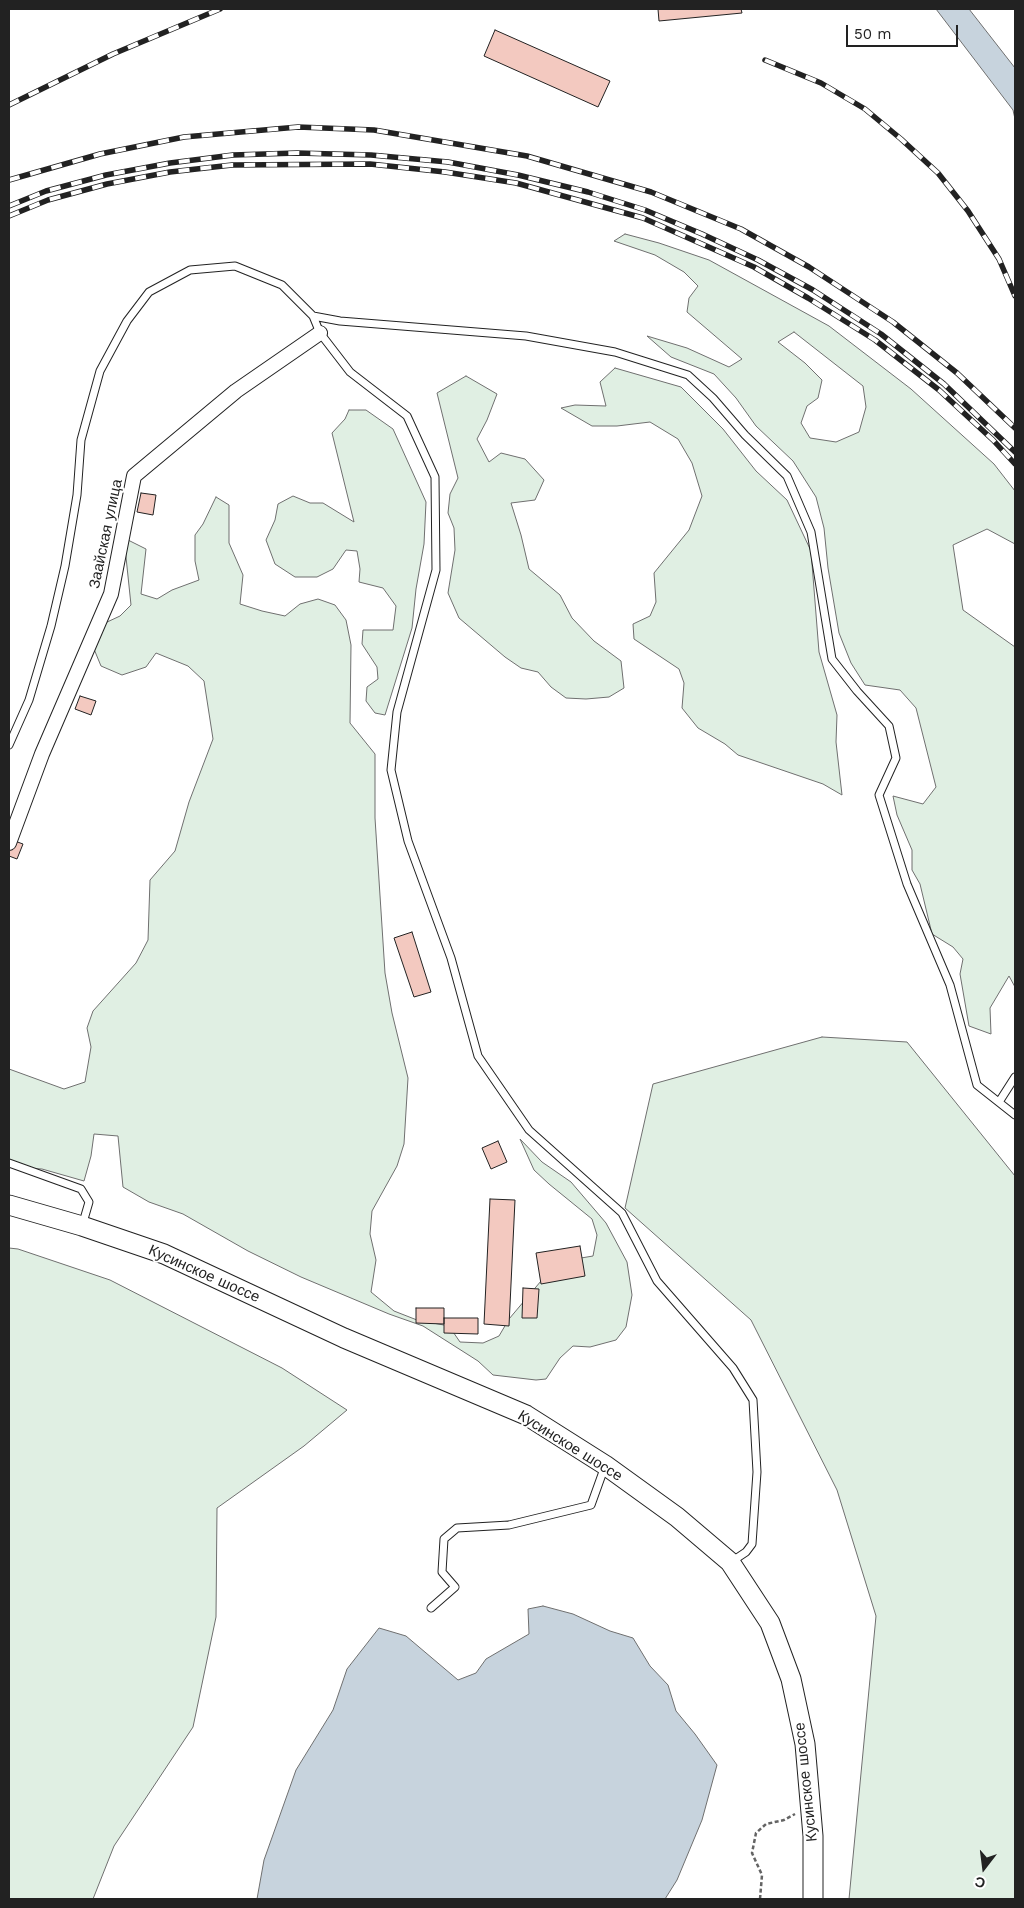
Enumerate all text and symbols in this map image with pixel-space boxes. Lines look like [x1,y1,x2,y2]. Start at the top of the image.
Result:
scale bar [849,15,962,47]
text: 50 m [854,25,891,43]
street label: Заайская улица [86,478,126,590]
street label: Кусинское шоссе [146,1241,262,1307]
street label: Кусинское шоссе [514,1407,626,1485]
street label: Кусинское шоссе [791,1721,821,1843]
north arrow [959,1843,1009,1893]
text: С [973,1873,987,1892]

